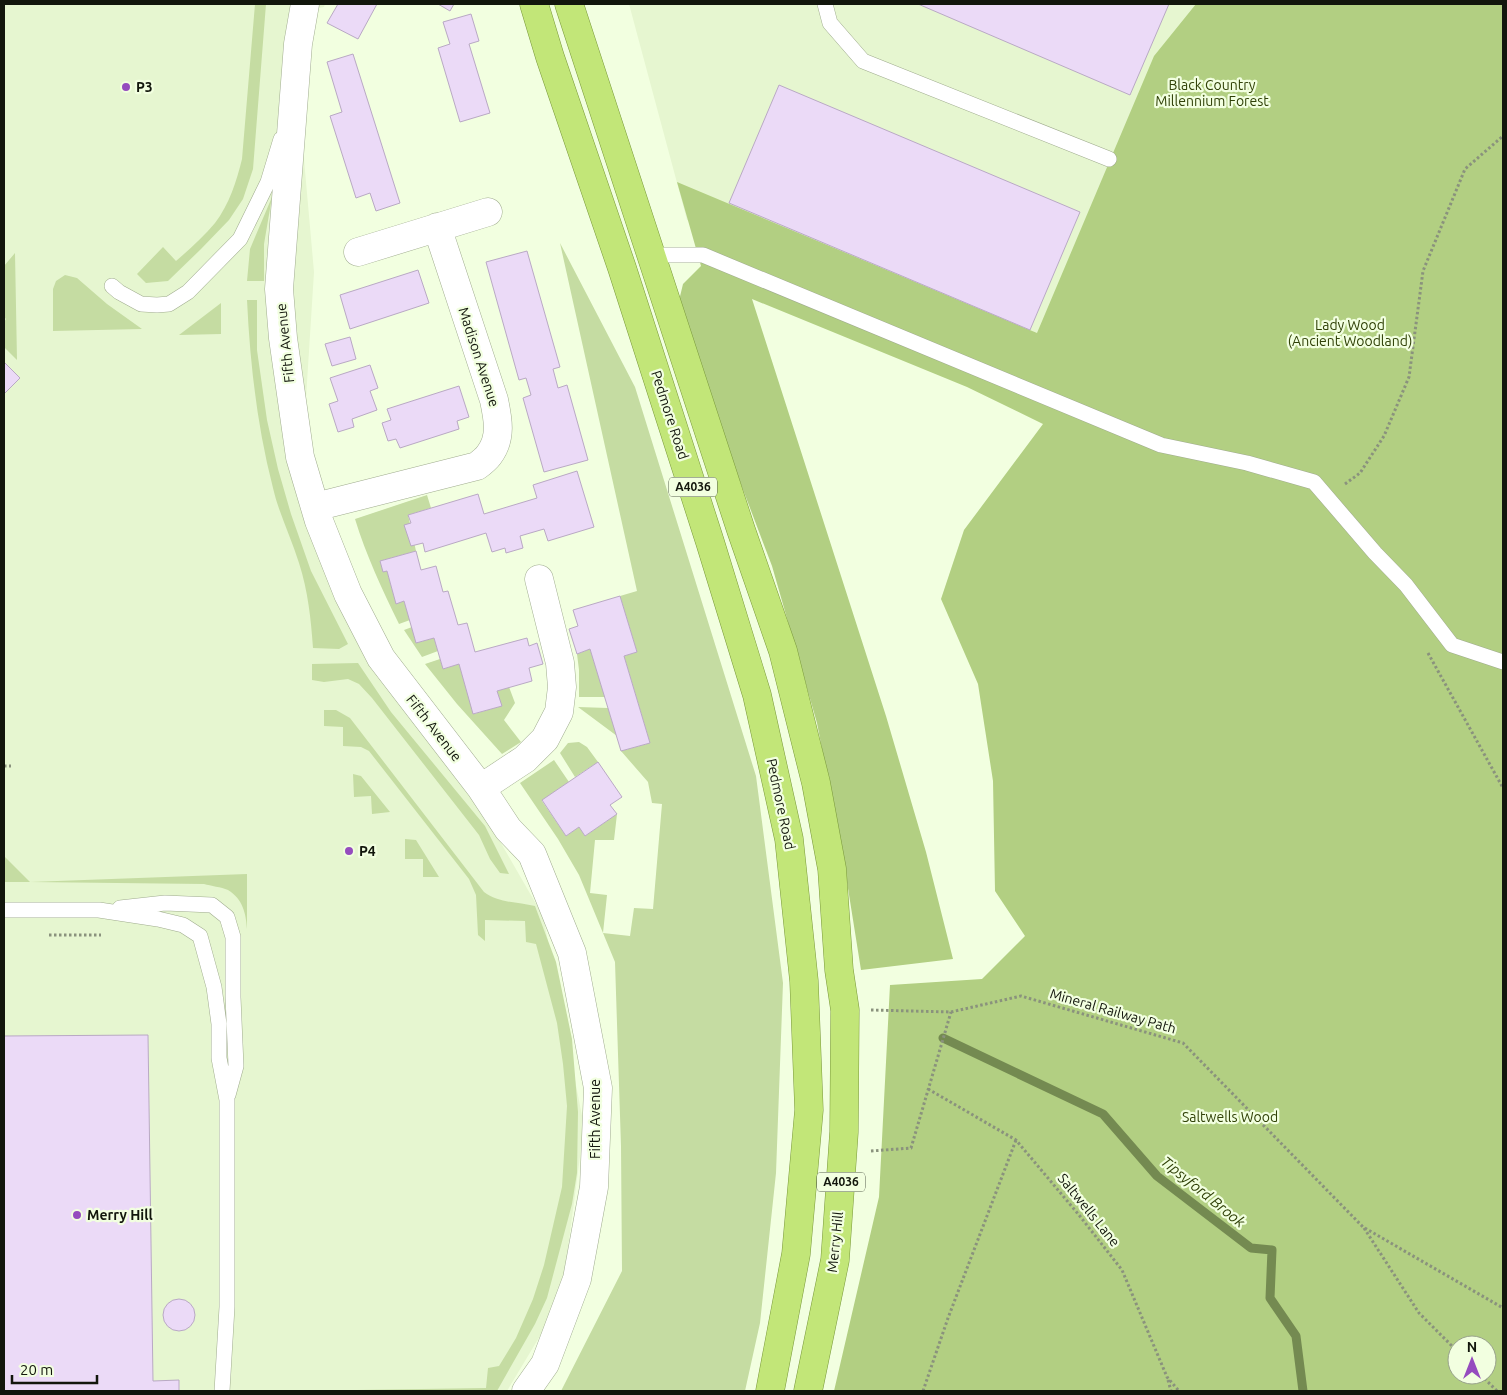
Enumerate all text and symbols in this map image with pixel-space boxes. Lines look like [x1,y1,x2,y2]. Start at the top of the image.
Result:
park label: Black Country Millennium Forest [1155,77,1269,109]
place label: P3 [136,79,153,95]
marker: P3 [120,81,132,93]
street label: Fifth Avenue [273,302,297,384]
street label: Madison Avenue [455,305,503,409]
park label: Lady Wood (Ancient Woodland) [1288,317,1412,349]
street label: Pedmore Road [648,368,692,462]
road number: A4036 [669,478,717,497]
street label: Fifth Avenue [403,692,465,764]
street label: Pedmore Road [764,757,798,851]
place label: P4 [359,843,376,859]
marker: P4 [343,845,355,857]
street label: Mineral Railway Path [1048,985,1178,1037]
street label: Fifth Avenue [587,1079,603,1159]
park label: Saltwells Wood [1182,1109,1278,1125]
water label: Tipsyford Brook [1158,1153,1249,1231]
street label: Saltwells Lane [1055,1170,1123,1250]
road number: A4036 [817,1172,865,1192]
place label: Merry Hill [87,1207,153,1223]
marker: Merry Hill [71,1209,83,1221]
street label: Merry Hill [824,1210,846,1273]
north arrow [1447,1335,1497,1385]
text: N [1467,1339,1477,1355]
scale bar [12,1352,98,1384]
text: 20 m [20,1361,53,1378]

